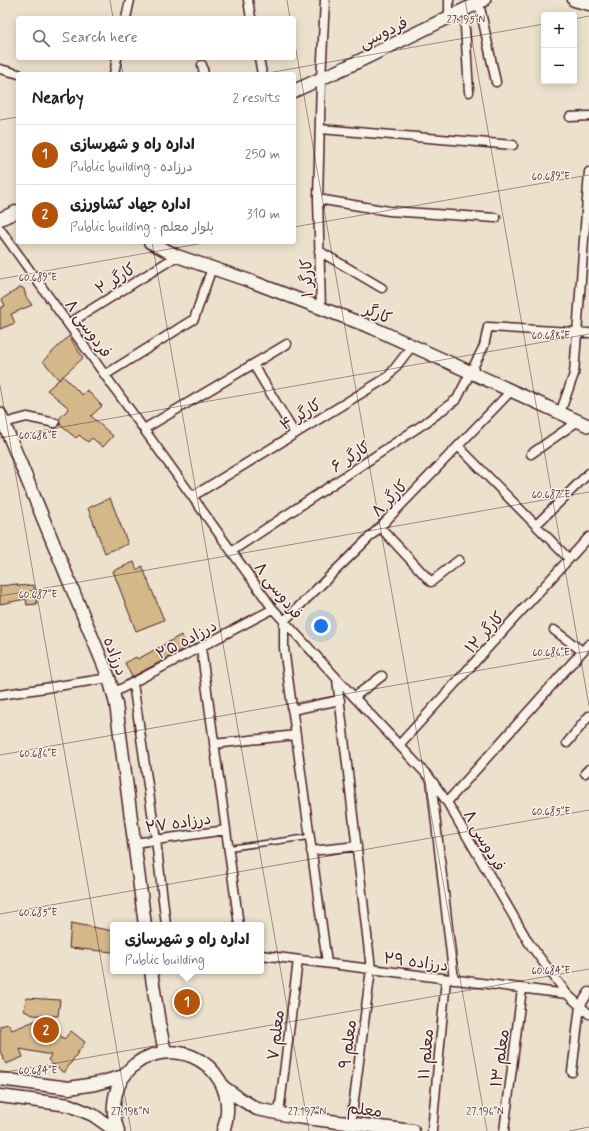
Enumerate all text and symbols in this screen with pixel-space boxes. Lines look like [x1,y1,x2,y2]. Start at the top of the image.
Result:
map controls [541,12,577,84]
button: + [541,12,577,48]
street label: فردوسی [356,13,412,54]
text: 27.195°N [447,13,485,27]
search box [16,16,296,60]
icon: search [30,27,52,49]
text: Search here [62,28,138,48]
button: − [541,48,577,84]
text: Nearby [32,87,84,109]
text: 2 results [233,90,280,107]
text: اداره راه و شهرسازی [70,135,195,155]
text: 1 [42,146,48,163]
text: 250 m [245,146,280,163]
text: Public building · درزاده [70,159,193,176]
text: 60.689°E [532,170,570,184]
text: اداره جهاد کشاورزی [70,195,190,215]
text: 2 [42,206,48,223]
text: 310 m [247,206,280,223]
text: Public building · بلوار معلم [70,219,214,236]
street label: کارگر ۱ [296,258,319,298]
street label: کارگر ۲ [92,259,140,300]
text: 60.689°E [19,271,57,285]
street label: فردوسی ۸ [59,295,116,362]
street label: کارگر [358,298,395,330]
text: 60.688°E [532,329,570,343]
street label: کارگر ۴ [276,395,326,436]
text: 60.688°E [19,429,57,443]
street label: کارگر ۶ [327,437,375,478]
street label: کارگر ۸ [367,476,413,522]
text: 60.687°E [532,488,570,502]
street label: فردوسی ۸ [249,558,307,624]
text: 60.687°E [19,588,57,602]
street label: کارگر ۱۲ [461,607,510,658]
street label: درزاده ۲۵ [153,616,221,665]
your location [311,616,331,636]
street label: درزاده [98,634,132,679]
text: 60.686°E [532,646,570,660]
text: 60.686°E [19,747,57,761]
text: 60.685°E [532,805,570,819]
street label: فردوسی ۸ [458,806,510,875]
street label: درزاده ۲۷ [144,808,213,839]
text: 60.685°E [19,906,57,920]
popup [110,922,264,974]
text: اداره راه و شهرسازی [125,930,249,950]
street label: درزاده ۲۹ [382,948,449,977]
text: Public building [125,952,205,969]
text: 60.684°E [532,964,571,978]
pin: 1 [174,987,200,1017]
street label: معلم ۷ [263,1009,291,1062]
pin: 2 [33,1015,59,1045]
street label: معلم ۹ [335,1018,363,1070]
street label: معلم ۱۱ [414,1028,440,1081]
street label: معلم ۱۳ [486,1028,516,1089]
text: 60.684°E [19,1064,58,1078]
street label: معلم [346,1098,384,1124]
text: 27.198°N [111,1105,149,1119]
text: 27.197°N [288,1105,326,1119]
text: 27.196°N [466,1105,504,1119]

